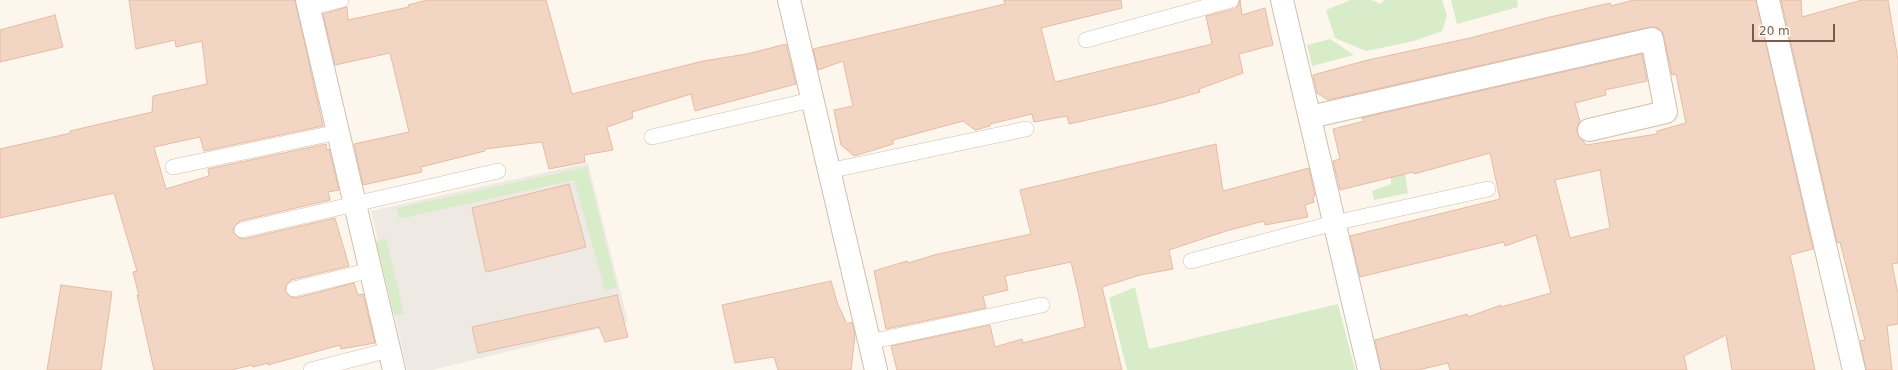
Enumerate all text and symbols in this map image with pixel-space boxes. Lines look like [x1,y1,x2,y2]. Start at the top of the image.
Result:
scale bar [1754,16,1837,42]
text: 20 m [1759,24,1790,38]

